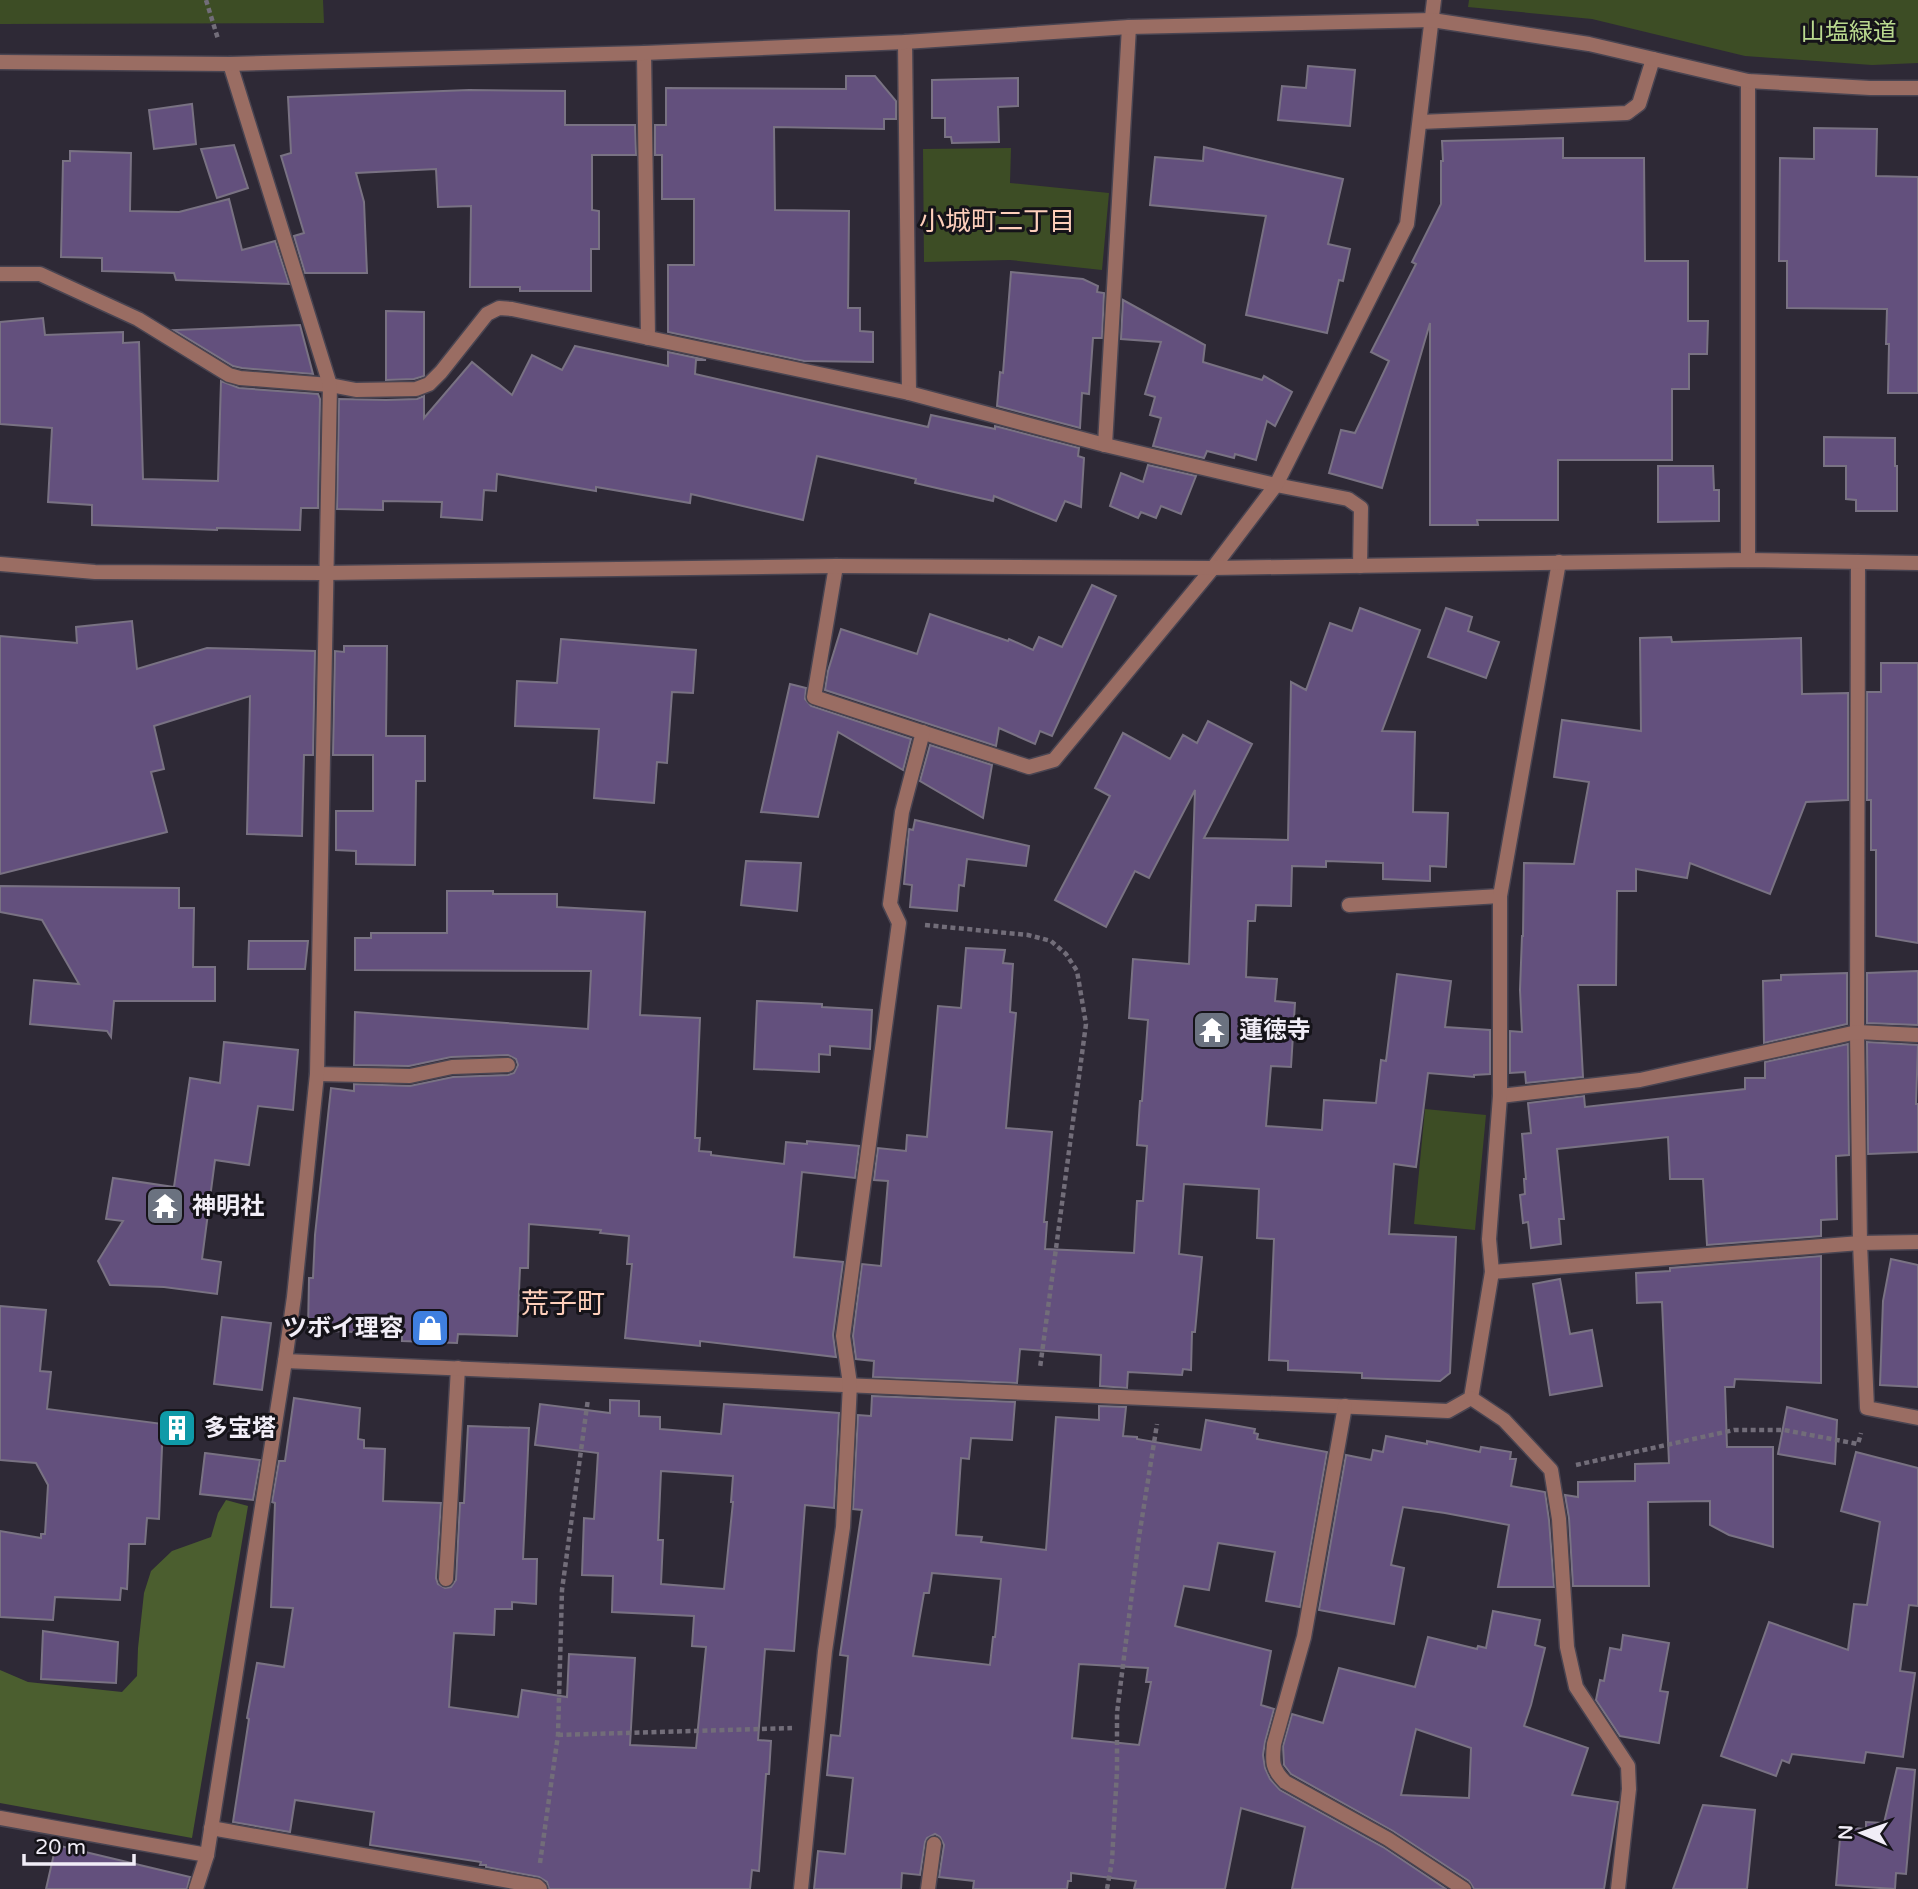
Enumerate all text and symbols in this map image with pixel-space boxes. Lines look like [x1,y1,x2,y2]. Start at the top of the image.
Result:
park label: 山塩緑道 [1801,18,1897,47]
district label: 小城町二丁目 [919,206,1075,237]
temple icon: 蓮徳寺 [1191,1009,1233,1051]
place label: 蓮徳寺 [1239,1016,1311,1045]
temple icon: 神明社 [144,1185,186,1227]
place label: 神明社 [192,1192,264,1221]
district label: 荒子町 [521,1287,605,1321]
shop icon: ツボイ理容 [409,1307,451,1349]
place label: ツボイ理容 [283,1314,403,1343]
building icon: 多宝塔 [156,1407,198,1449]
place label: 多宝塔 [204,1414,276,1443]
north arrow [1827,1798,1897,1868]
scale bar [24,1822,135,1866]
text: N [1835,1824,1857,1840]
text: 20 m [35,1835,86,1860]

